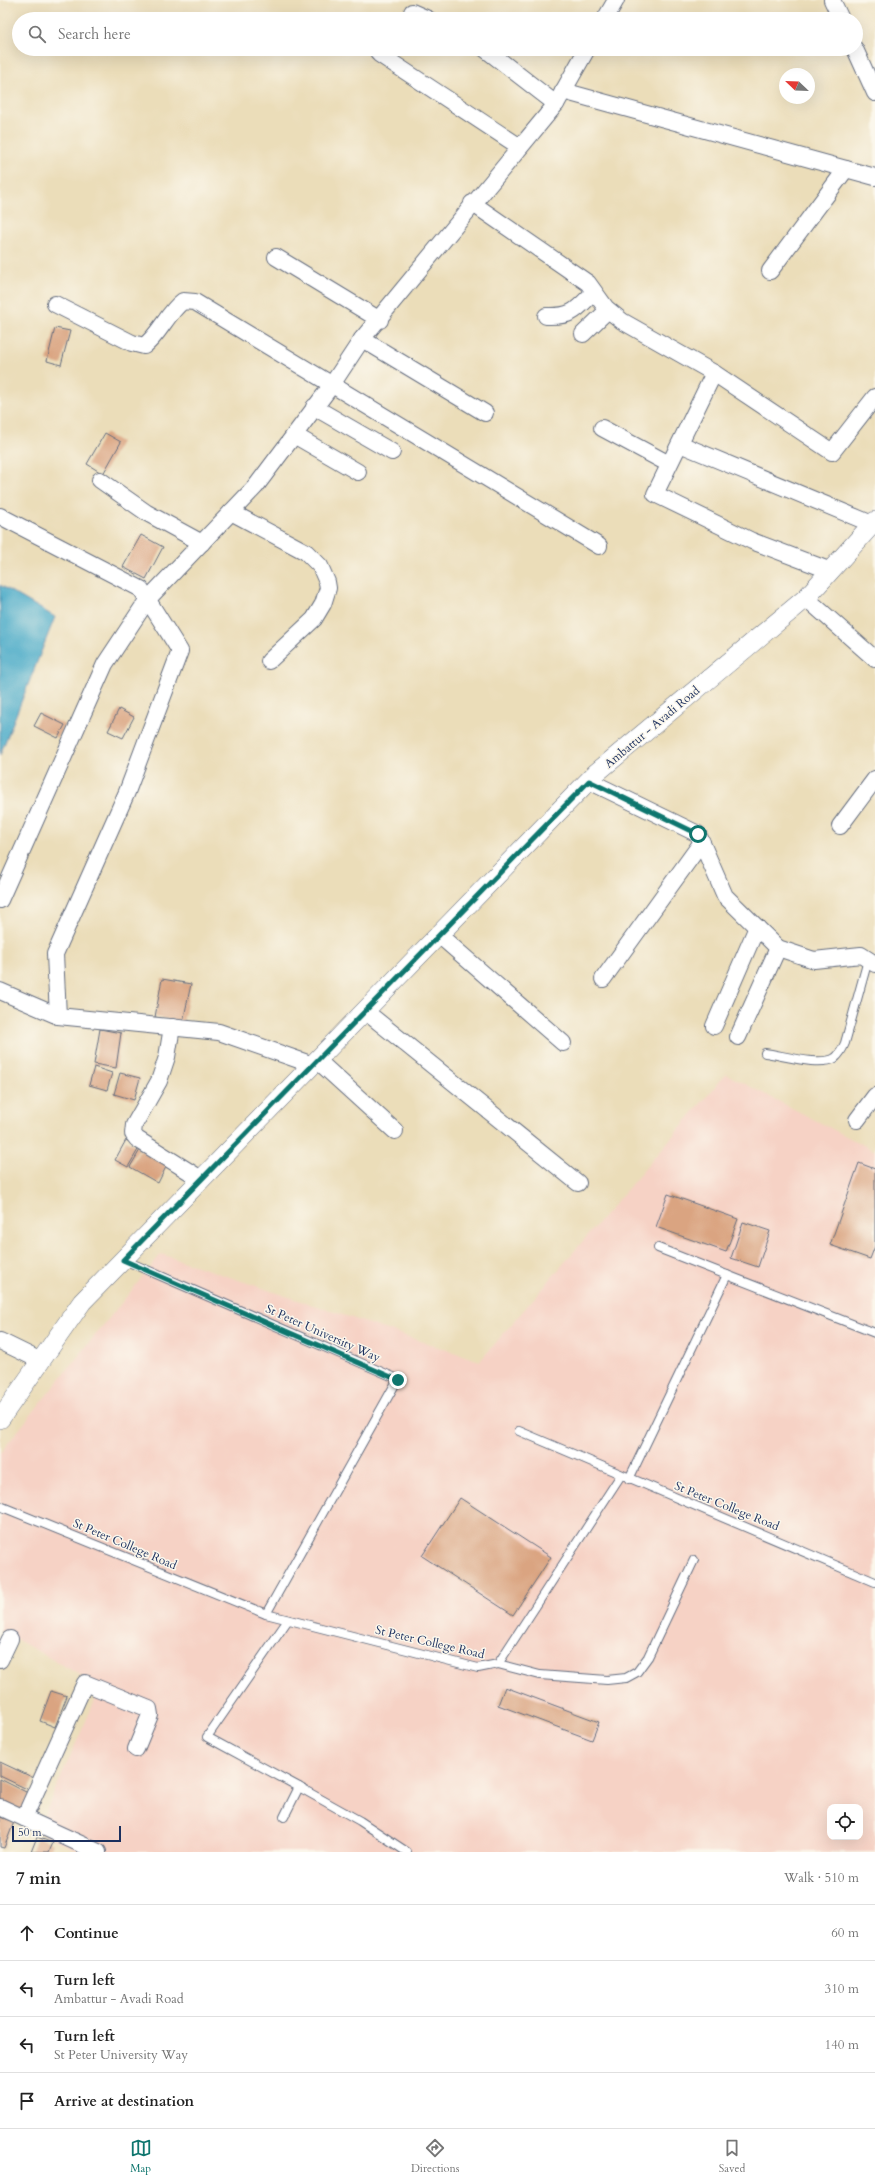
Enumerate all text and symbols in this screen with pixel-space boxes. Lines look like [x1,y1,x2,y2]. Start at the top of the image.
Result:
search box [12,12,863,56]
icon: search [26,23,48,45]
text: Search here [58,24,131,44]
north arrow [779,68,815,104]
street label: Ambattur - Avadi Road [601,682,703,772]
route start [689,825,707,843]
street label: St Peter University Way [263,1301,383,1366]
route end [389,1371,407,1389]
street label: St Peter College Road [672,1478,782,1535]
street label: St Peter College Road [71,1515,180,1573]
street label: St Peter College Road [374,1622,487,1662]
map controls [827,1804,863,1840]
button: locate [827,1804,863,1840]
scale bar [12,1824,121,1843]
text: 50 m [18,1825,42,1840]
text: 7 min [16,1867,61,1890]
text: Walk · 510 m [784,1869,859,1887]
icon: ahead [16,1922,38,1944]
text: Continue [54,1923,119,1943]
text: 60 m [831,1924,859,1942]
text: Turn left [54,1970,115,1990]
icon: left [16,1978,38,2000]
text: 310 m [825,1980,859,1998]
text: Ambattur - Avadi Road [54,1990,184,2008]
text: Turn left [54,2026,115,2046]
icon: left [16,2034,38,2056]
text: 140 m [825,2036,859,2054]
text: St Peter University Way [54,2046,188,2064]
icon: arrive [16,2090,38,2112]
text: Arrive at destination [54,2091,194,2111]
tab: Map [130,2137,152,2176]
tab: Directions [411,2137,459,2176]
tab: Saved [719,2137,745,2176]

